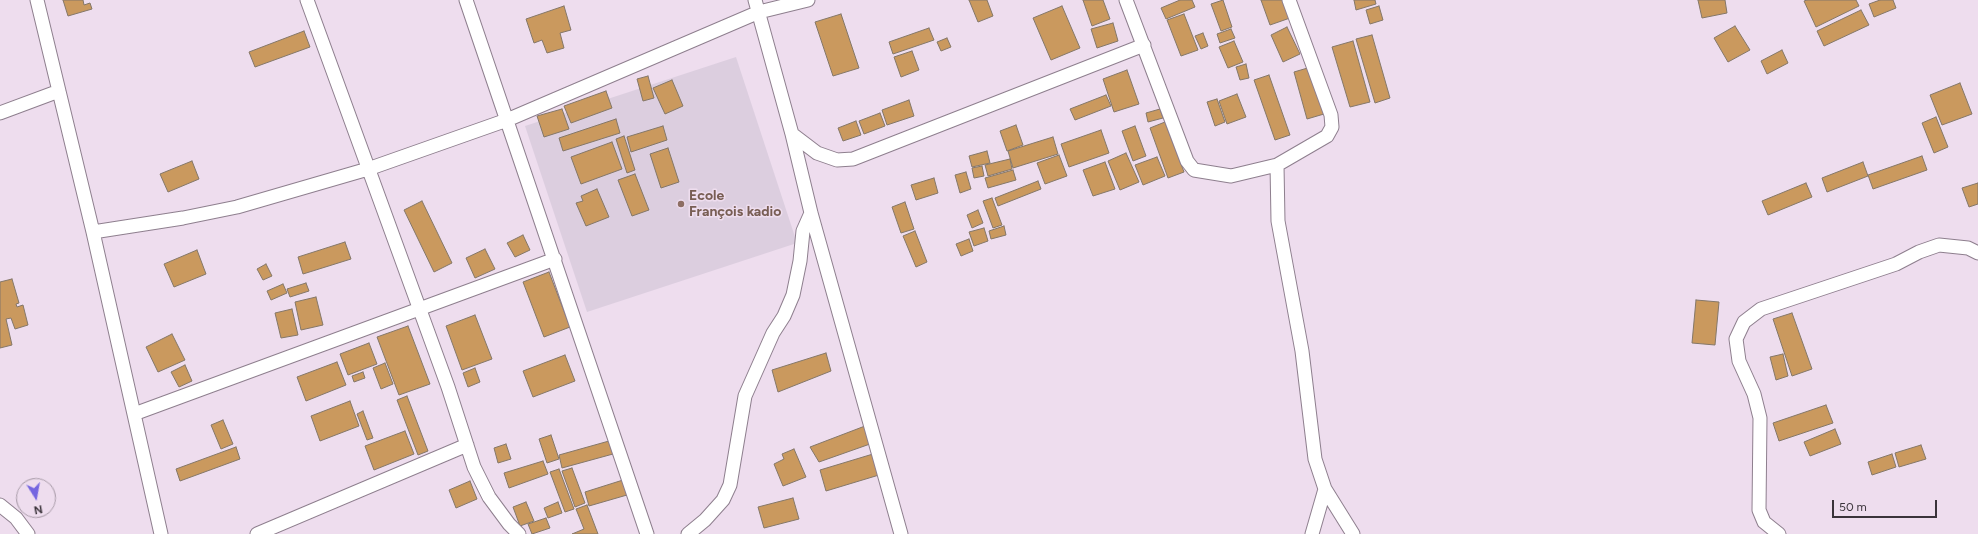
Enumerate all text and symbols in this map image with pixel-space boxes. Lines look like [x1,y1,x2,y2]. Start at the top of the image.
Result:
place label: Ecole François kadio [689,188,781,220]
marker: Ecole François kadio [676,199,686,209]
north arrow [16,478,56,518]
scale bar [1834,492,1939,518]
text: 50 m [1839,500,1867,514]
text: N [33,502,44,516]

